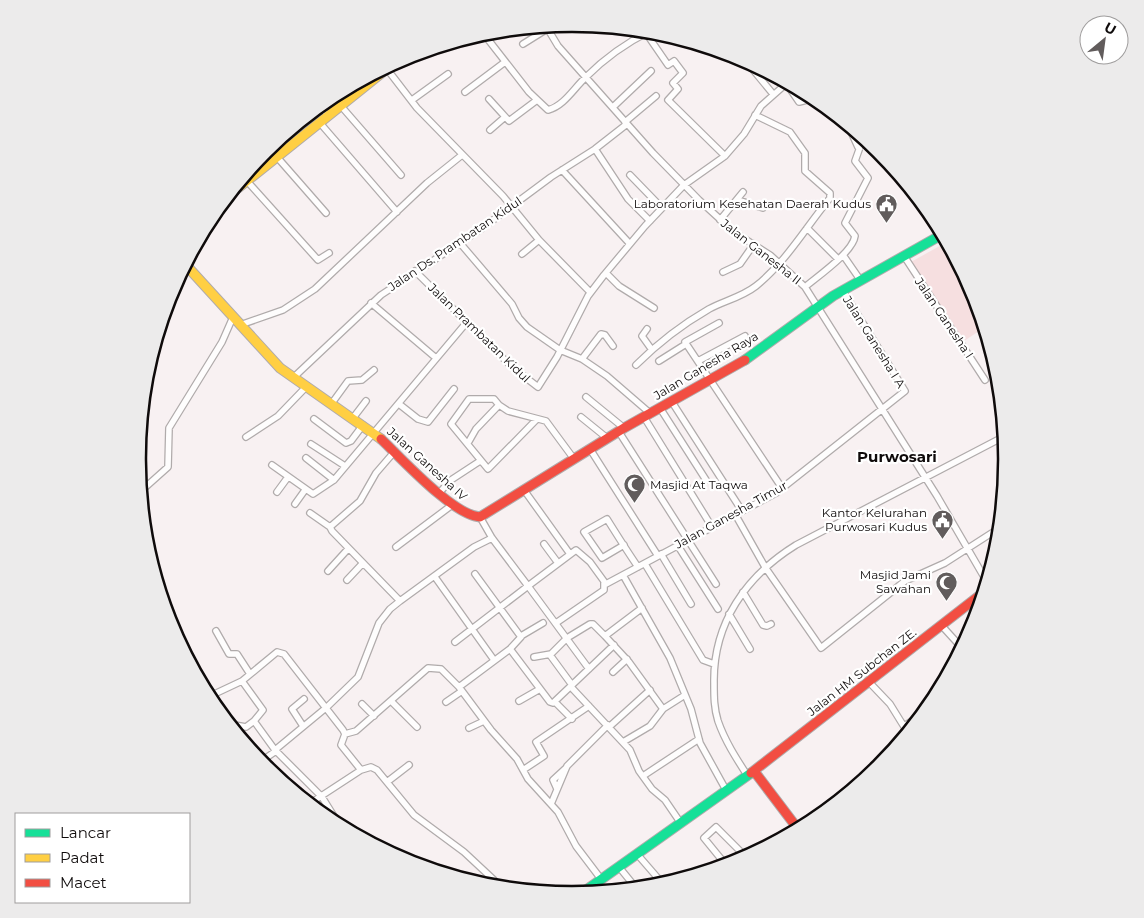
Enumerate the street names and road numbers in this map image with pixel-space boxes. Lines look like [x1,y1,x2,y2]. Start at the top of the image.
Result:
street label: Jalan Ds. Prambatan Kidul [384,193,524,295]
street label: Jalan Ganesha II [717,215,804,288]
street label: Jalan Ganesha I [911,274,977,361]
street label: Jalan Prambatan Kidul [424,279,534,385]
street label: Jalan Ganesha I A [839,292,909,391]
street label: Jalan Ganesha Raya [650,328,761,403]
street label: Jalan Ganesha IV [384,423,471,504]
street label: Jalan Ganesha Timur [671,477,790,552]
street label: Jalan HM Subchan ZE. [803,624,919,719]

